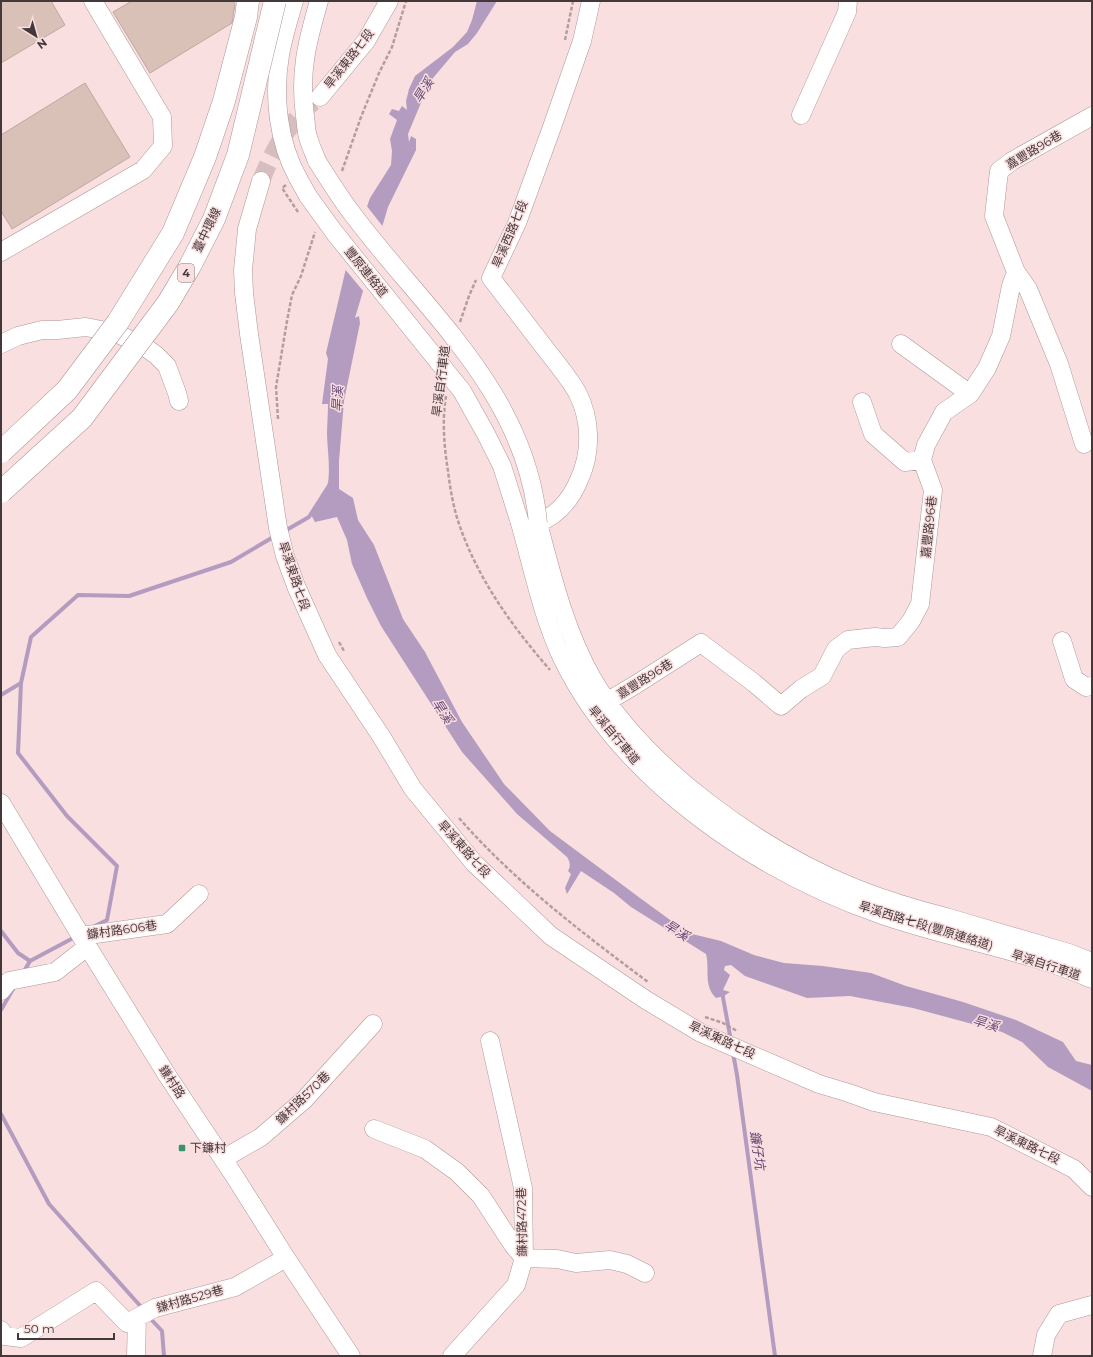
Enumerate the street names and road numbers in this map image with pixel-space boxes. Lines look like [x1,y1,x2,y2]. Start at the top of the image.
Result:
street label: 旱溪東路七段 [321,26,377,92]
street label: 嘉豐路96巷 [1003,127,1064,172]
street label: 旱溪西路七段 [489,198,531,270]
street label: 臺中環線 [189,205,224,255]
street label: 豐原連絡道 [342,244,391,300]
road number: 4 [178,264,194,282]
street label: 旱溪自行車道 [429,344,452,418]
street label: 嘉豐路96巷 [918,495,939,559]
street label: 旱溪東路七段 [276,539,313,612]
street label: 嘉豐路96巷 [614,656,675,702]
street label: 旱溪自行車道 [585,702,643,767]
street label: 旱溪東路七段 [435,817,494,880]
street label: 旱溪西路七段(豐原連絡道) [857,898,995,953]
street label: 鐮村路606巷 [86,917,158,942]
street label: 旱溪自行車道 [1010,946,1083,983]
street label: 旱溪東路七段 [686,1018,758,1062]
street label: 鎌村路 [156,1063,189,1101]
street label: 鐮村路570巷 [272,1068,333,1127]
street label: 旱溪東路七段 [992,1122,1063,1167]
street label: 鐮村路472巷 [513,1187,530,1257]
street label: 鎌村路529巷 [155,1282,225,1315]

